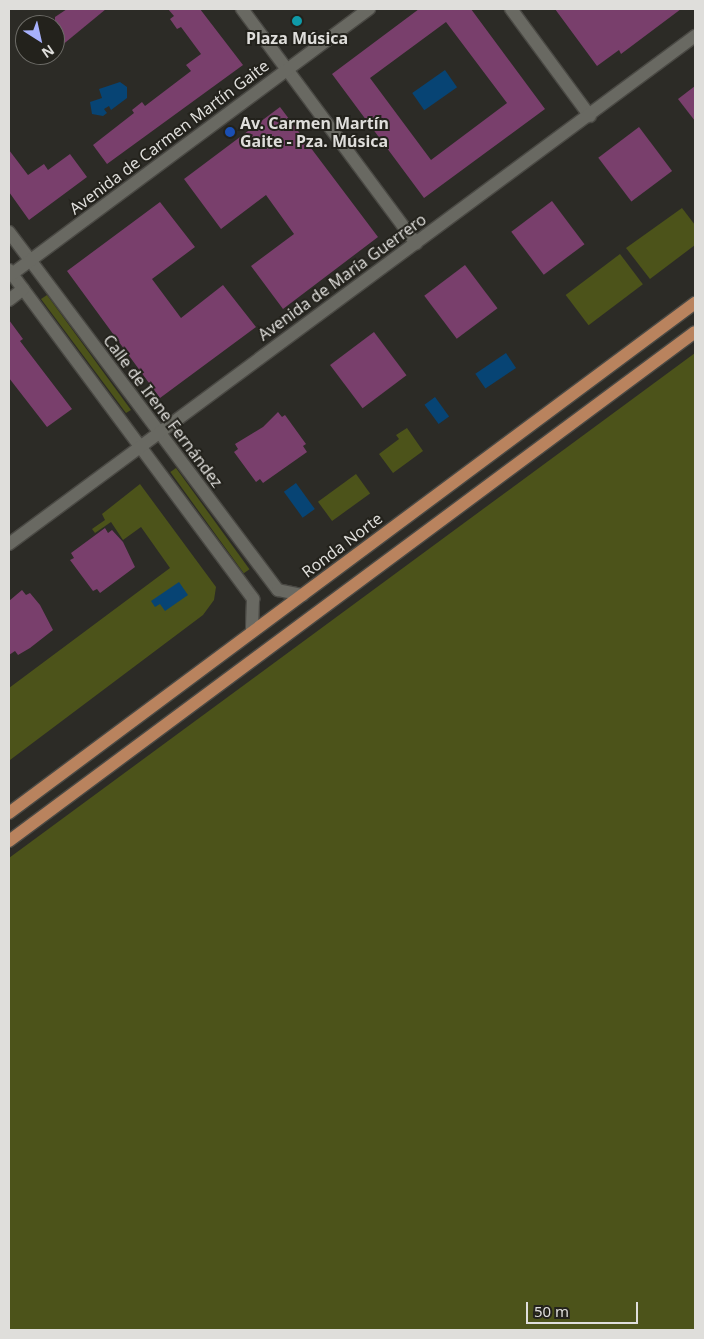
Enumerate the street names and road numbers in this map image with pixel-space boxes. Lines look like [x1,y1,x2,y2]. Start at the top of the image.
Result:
street label: Avenida de Carmen Martín Gaite [66,56,272,218]
street label: Avenida de María Guerrero [254,210,430,344]
street label: Calle de Irene Fernández [99,331,227,491]
street label: Ronda Norte [298,509,386,581]

